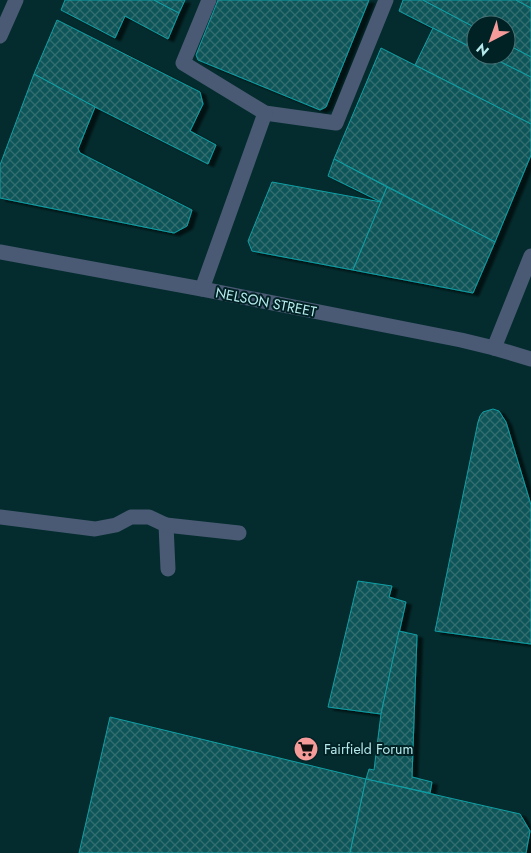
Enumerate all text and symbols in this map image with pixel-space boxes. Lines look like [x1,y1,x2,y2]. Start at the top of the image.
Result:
north arrow [466,15,516,65]
text: N [472,39,493,61]
street label: NELSON STREET [214,282,319,322]
supermarket icon: Fairfield Forum [293,736,319,762]
place label: Fairfield Forum [324,739,413,759]

